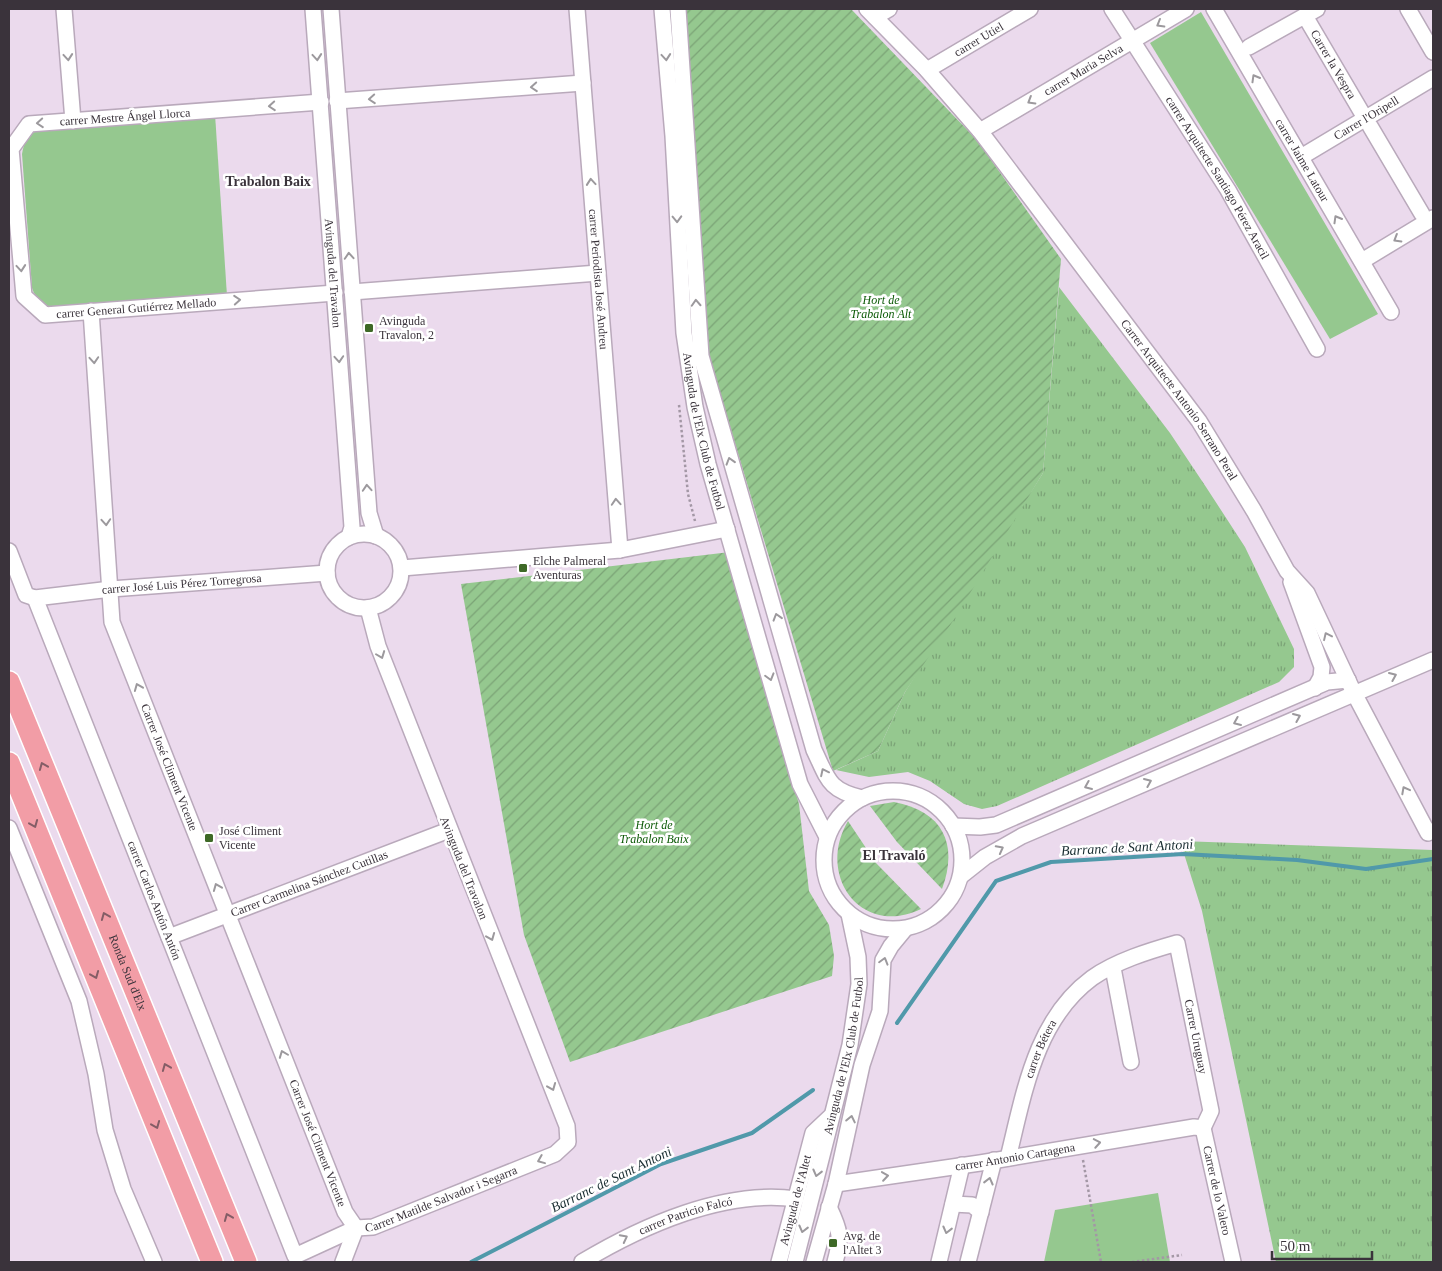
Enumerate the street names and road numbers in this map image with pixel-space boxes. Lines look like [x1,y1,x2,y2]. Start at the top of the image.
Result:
street label: carrer Utiel [951,19,1006,59]
street label: Carrer la Vespra [1308,27,1359,102]
street label: carrer Maria Selva [1041,41,1126,99]
street label: Carrer l'Oripell [1331,93,1402,143]
street label: carrer Arquitecte Santiago Pérez Aracil [1163,94,1273,262]
street label: carrer Mestre Ángel Llorca [59,105,191,129]
street label: carrer Jaime Latour [1273,116,1332,204]
street label: carrer Periodista José Andreu [586,208,611,350]
street label: Avinguda del Travalon [322,218,344,329]
street label: carrer General Gutiérrez Mellado [56,295,217,321]
street label: Carrer Arquitecte Antonio Serrano Peral [1118,317,1241,483]
street label: Avinguda de l'Elx Club de Futbol [680,351,728,512]
street label: carrer José Luis Pérez Torregrosa [101,571,263,597]
street label: Carrer José Climent Vicente [138,702,201,833]
street label: Avinguda del Travalon [437,814,491,922]
street label: carrer Carlos Antón Antón [125,839,184,962]
street label: Carrer Carmelina Sánchez Cutillas [229,847,390,920]
street label: Ronda Sud d'Elx [106,933,150,1013]
street label: Avinguda de l'Elx Club de Futbol [821,976,866,1136]
street label: Carrer Uruguay [1182,998,1210,1075]
street label: carrer Bétera [1022,1017,1060,1080]
street label: Carrer José Climent Vicente [286,1078,349,1209]
street label: carrer Antonio Cartagena [954,1140,1077,1174]
street label: Carrer de lo Valero [1200,1144,1234,1237]
street label: Avinguda de l'Altet [777,1153,814,1247]
street label: Carrer Matilde Salvador i Segarra [365,1163,520,1234]
street label: carrer Patricio Falcó [636,1194,733,1238]

